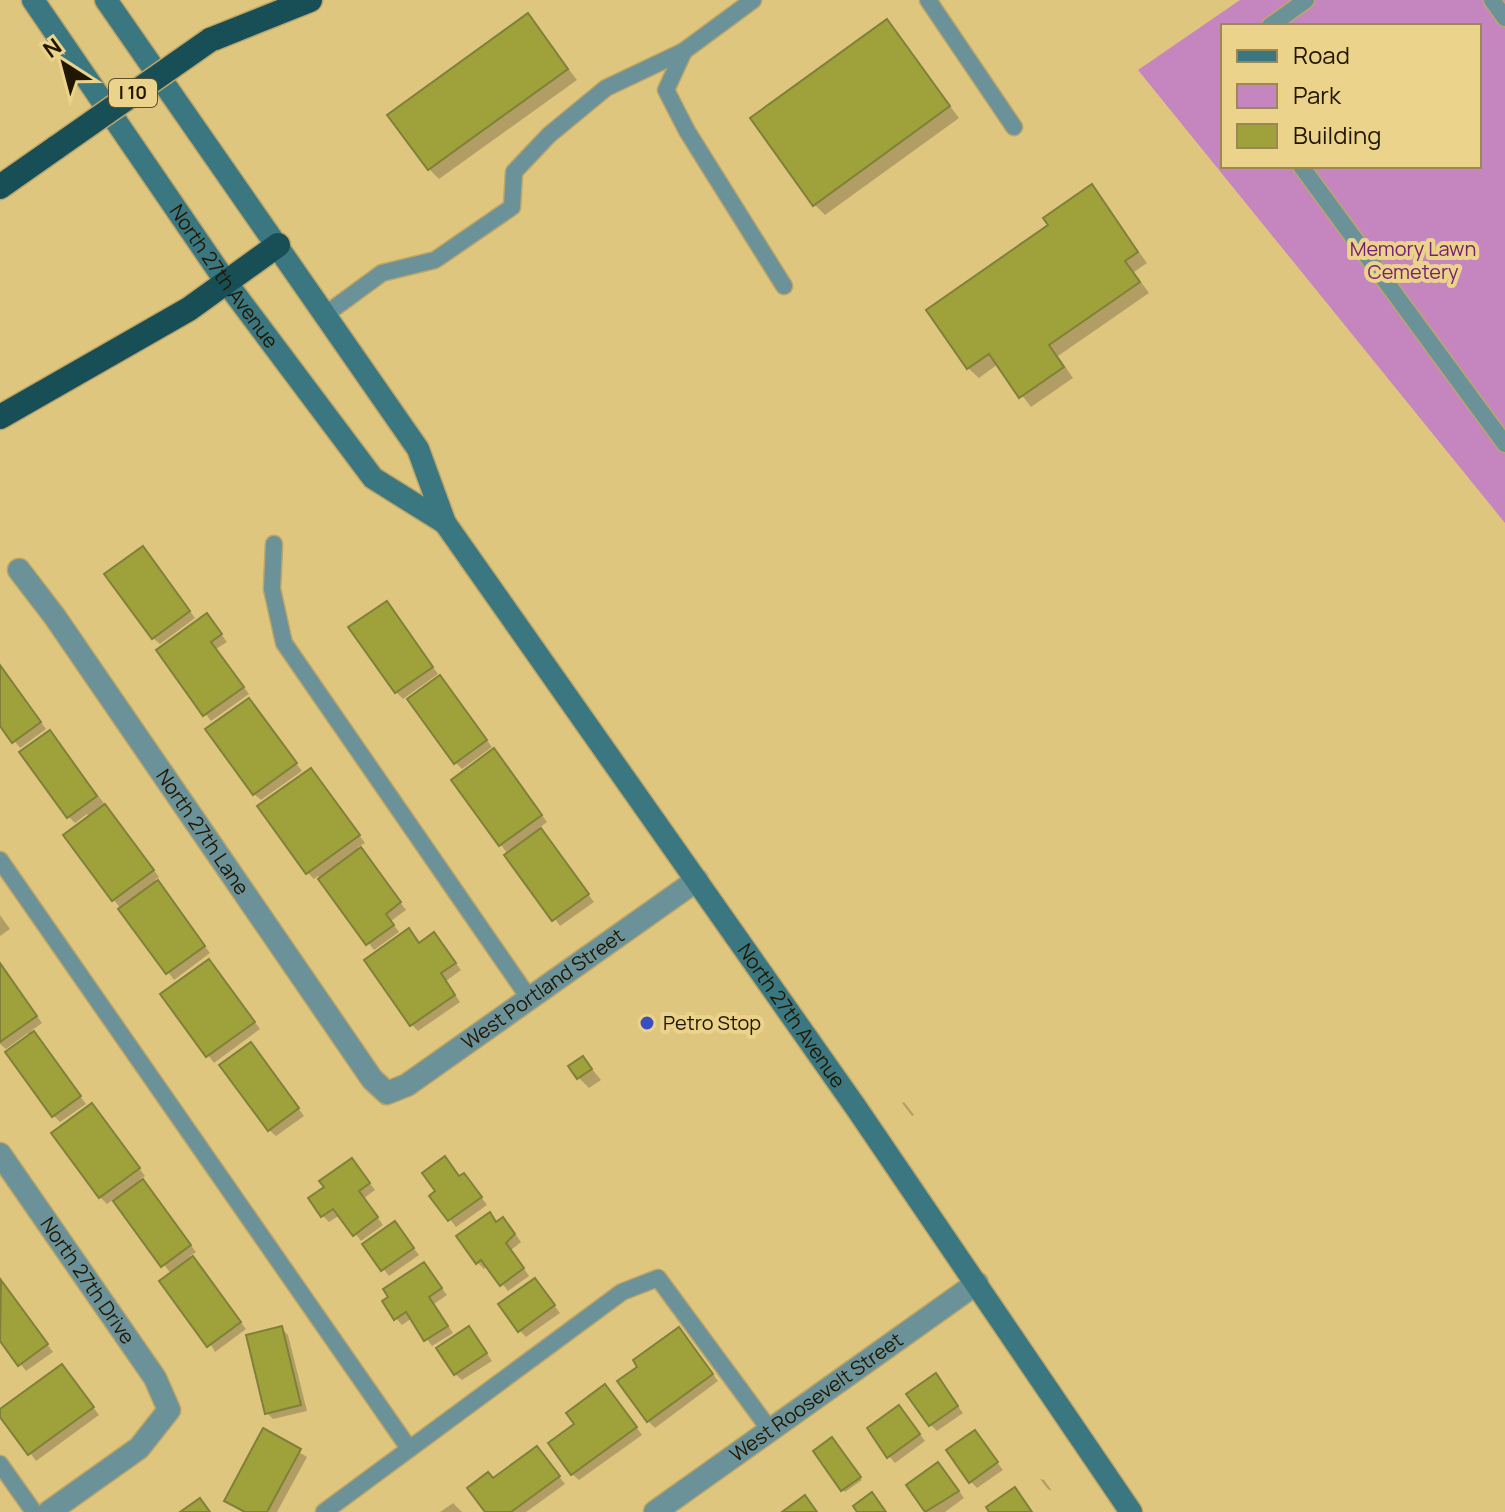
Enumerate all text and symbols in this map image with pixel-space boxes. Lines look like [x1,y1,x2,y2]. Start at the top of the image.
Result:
north arrow [24,24,104,104]
legend [1221,24,1481,168]
text: N [37,31,67,65]
text: Road [1293,38,1350,71]
text: Park [1293,78,1342,111]
road number: I 10 [109,79,157,107]
text: Building [1293,118,1381,151]
street label: North 27th Avenue [164,199,285,353]
park label: Memory Lawn Cemetery [1350,235,1476,285]
street label: North 27th Lane [150,764,256,900]
street label: West Portland Street [456,922,629,1055]
street label: North 27th Avenue [732,938,852,1093]
place label: Petro Stop [663,1009,761,1036]
marker: Petro Stop [638,1014,656,1032]
street label: North 27th Drive [35,1211,141,1349]
street label: West Roosevelt Street [724,1326,908,1468]

